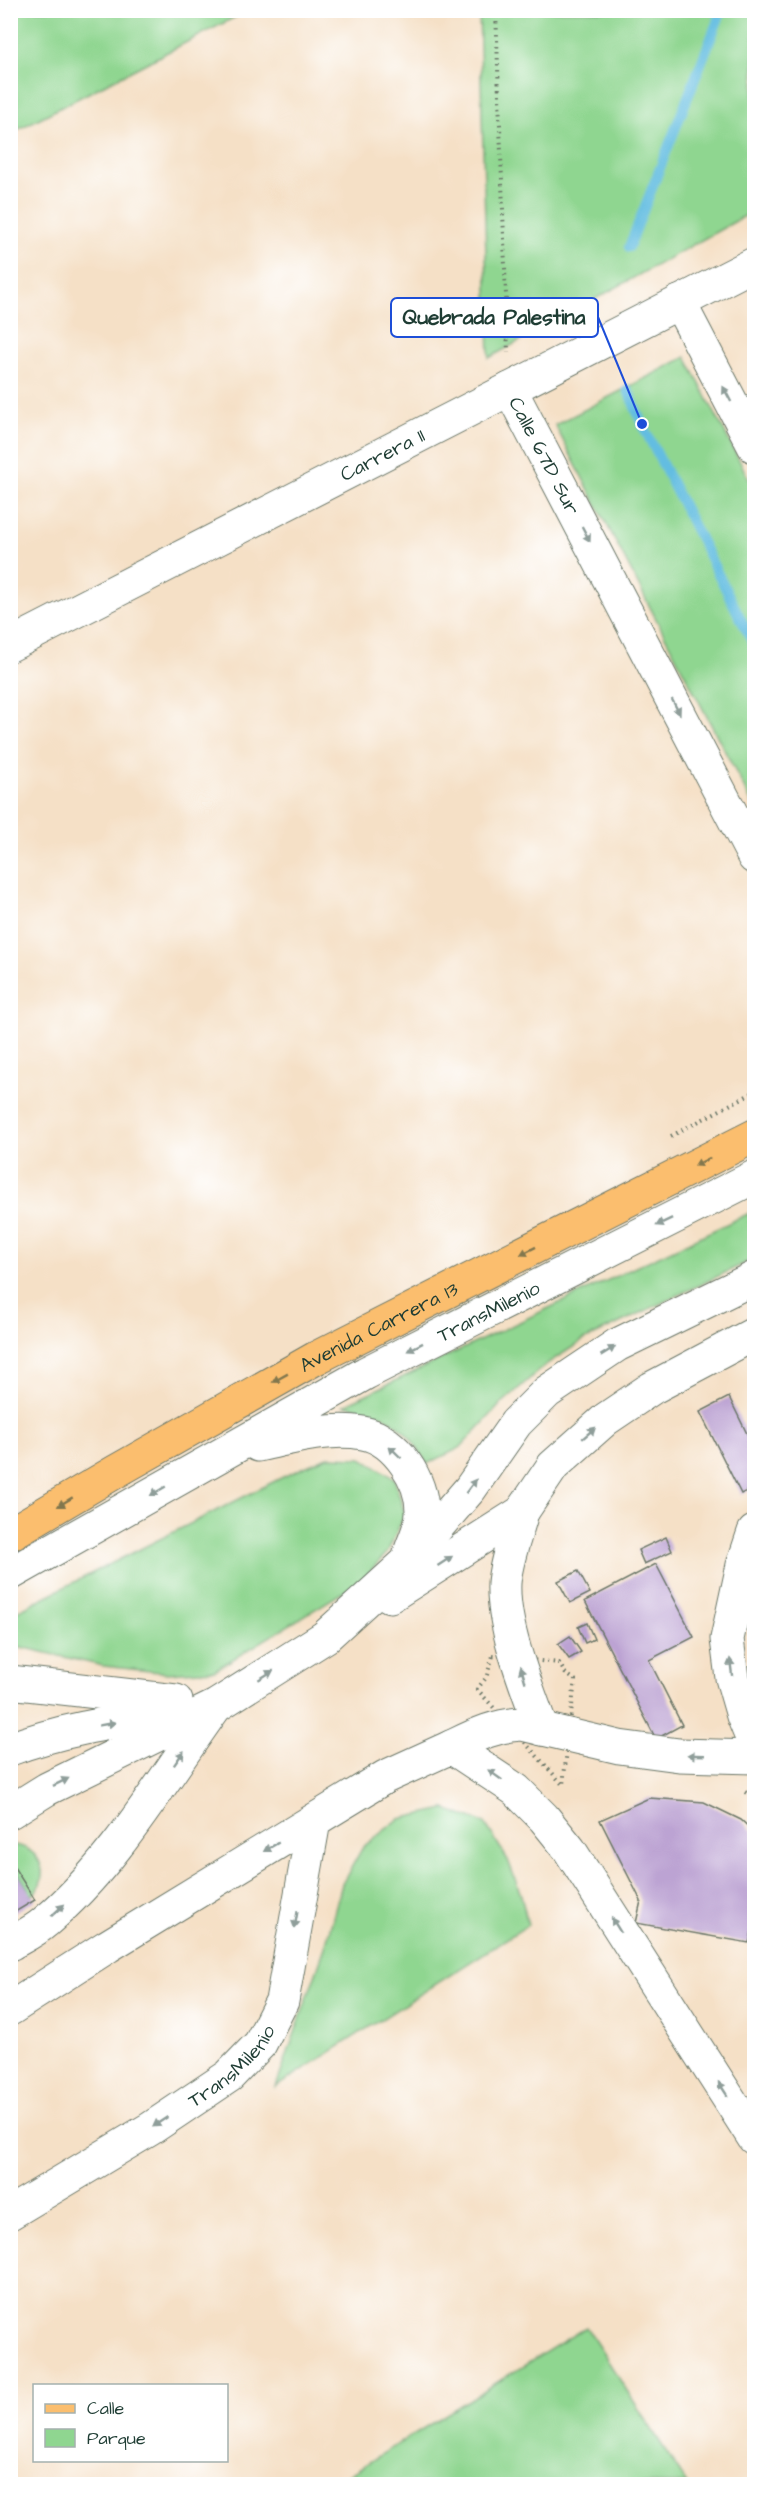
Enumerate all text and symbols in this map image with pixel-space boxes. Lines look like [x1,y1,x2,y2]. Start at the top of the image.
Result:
callout: Quebrada Palestina [391,298,598,337]
text: Quebrada Palestina [402,303,586,332]
one-way arrow [723,385,733,403]
street label: Calle 67D Sur [501,392,586,520]
street label: Carrera 11 [335,422,430,489]
one-way arrow [580,525,590,543]
one-way arrow [671,699,681,716]
one-way arrow [694,1158,711,1167]
one-way arrow [656,1217,673,1226]
one-way arrow [520,1246,537,1255]
street label: TransMilenio [433,1274,545,1350]
street label: Avenida Carrera 13 [294,1275,463,1380]
one-way arrow [407,1343,424,1352]
one-way arrow [600,1345,616,1356]
one-way arrow [272,1373,289,1383]
one-way arrow [581,1427,596,1440]
one-way arrow [387,1445,402,1459]
one-way arrow [465,1479,477,1495]
one-way arrow [149,1486,166,1496]
one-way arrow [57,1497,73,1508]
one-way arrow [437,1555,454,1566]
one-way arrow [726,1658,736,1677]
one-way arrow [518,1665,527,1683]
one-way arrow [258,1669,274,1680]
one-way arrow [98,1719,117,1728]
one-way arrow [173,1751,185,1767]
one-way arrow [687,1751,706,1760]
one-way arrow [487,1769,503,1781]
one-way arrow [52,1777,69,1786]
one-way arrow [263,1841,279,1852]
one-way arrow [50,1904,65,1917]
one-way arrow [292,1910,301,1929]
one-way arrow [611,1917,622,1933]
street label: TransMilenio [183,2020,282,2115]
one-way arrow [717,2080,728,2097]
one-way arrow [153,2116,169,2128]
legend [33,2384,228,2462]
text: Calle [87,2396,125,2421]
text: Parque [87,2426,146,2451]

